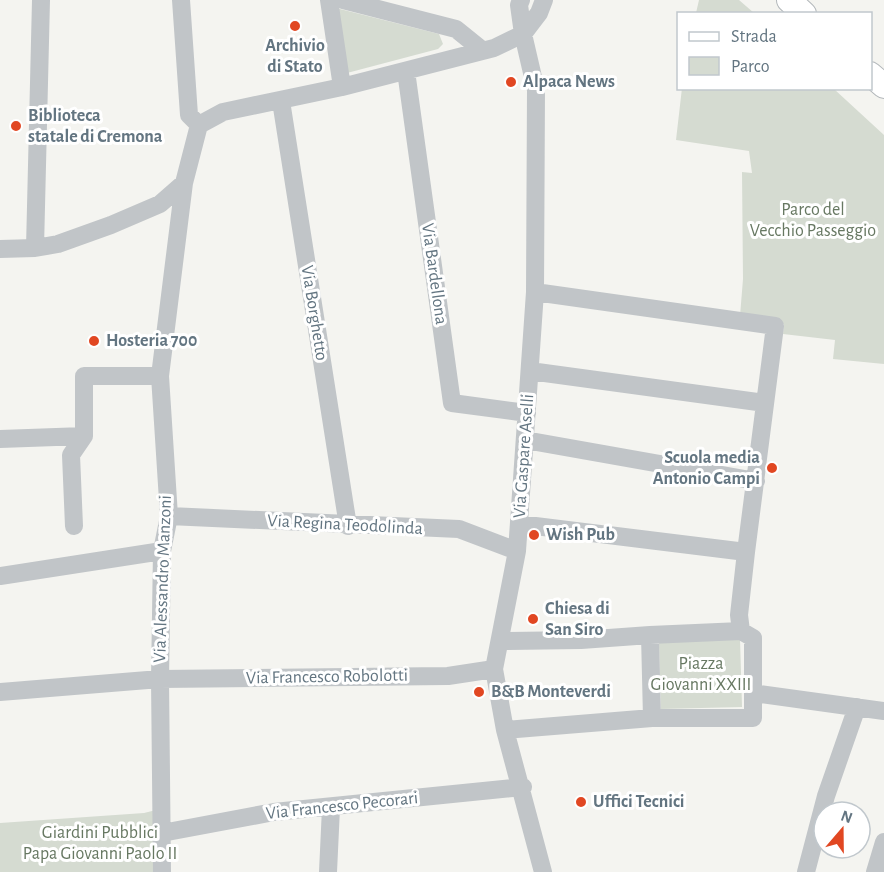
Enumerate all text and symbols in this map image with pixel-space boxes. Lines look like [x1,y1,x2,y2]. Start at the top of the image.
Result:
legend [677,12,872,90]
marker: Archivio di Stato [288,19,302,33]
text: Strada [731,28,777,46]
place label: Archivio di Stato [265,37,325,76]
text: Parco [731,58,770,76]
place label: Alpaca News [523,73,615,91]
marker: Alpaca News [504,75,518,89]
place label: Biblioteca statale di Cremona [28,107,163,146]
marker: Biblioteca statale di Cremona [9,119,23,133]
park label: Parco del Vecchio Passeggio [750,201,876,240]
street label: Via Bardellona [418,222,450,326]
street label: Via Borghetto [298,264,330,362]
place label: Hosteria 700 [106,332,197,350]
marker: Hosteria 700 [87,334,101,348]
street label: Via Gaspare Aselli [511,393,537,519]
place label: Scuola media Antonio Campi [653,449,760,488]
marker: Scuola media Antonio Campi [765,461,779,475]
street label: Via Alessandro Manzoni [151,495,175,663]
street label: Via Regina Teodolinda [267,512,423,538]
place label: Wish Pub [546,526,615,544]
marker: Wish Pub [527,528,541,542]
place label: Chiesa di San Siro [545,600,610,639]
marker: Chiesa di San Siro [526,612,540,626]
park label: Piazza Giovanni XXIII [651,655,751,694]
street label: Via Francesco Robolotti [246,667,408,687]
place label: B&B Monteverdi [491,683,611,701]
marker: B&B Monteverdi [472,685,486,699]
street label: Via Francesco Pecorari [265,789,419,823]
place label: Uffici Tecnici [593,793,685,811]
marker: Uffici Tecnici [574,795,588,809]
north arrow [812,800,872,860]
text: N [839,807,855,826]
park label: Giardini Pubblici Papa Giovanni Paolo II [23,824,177,863]

